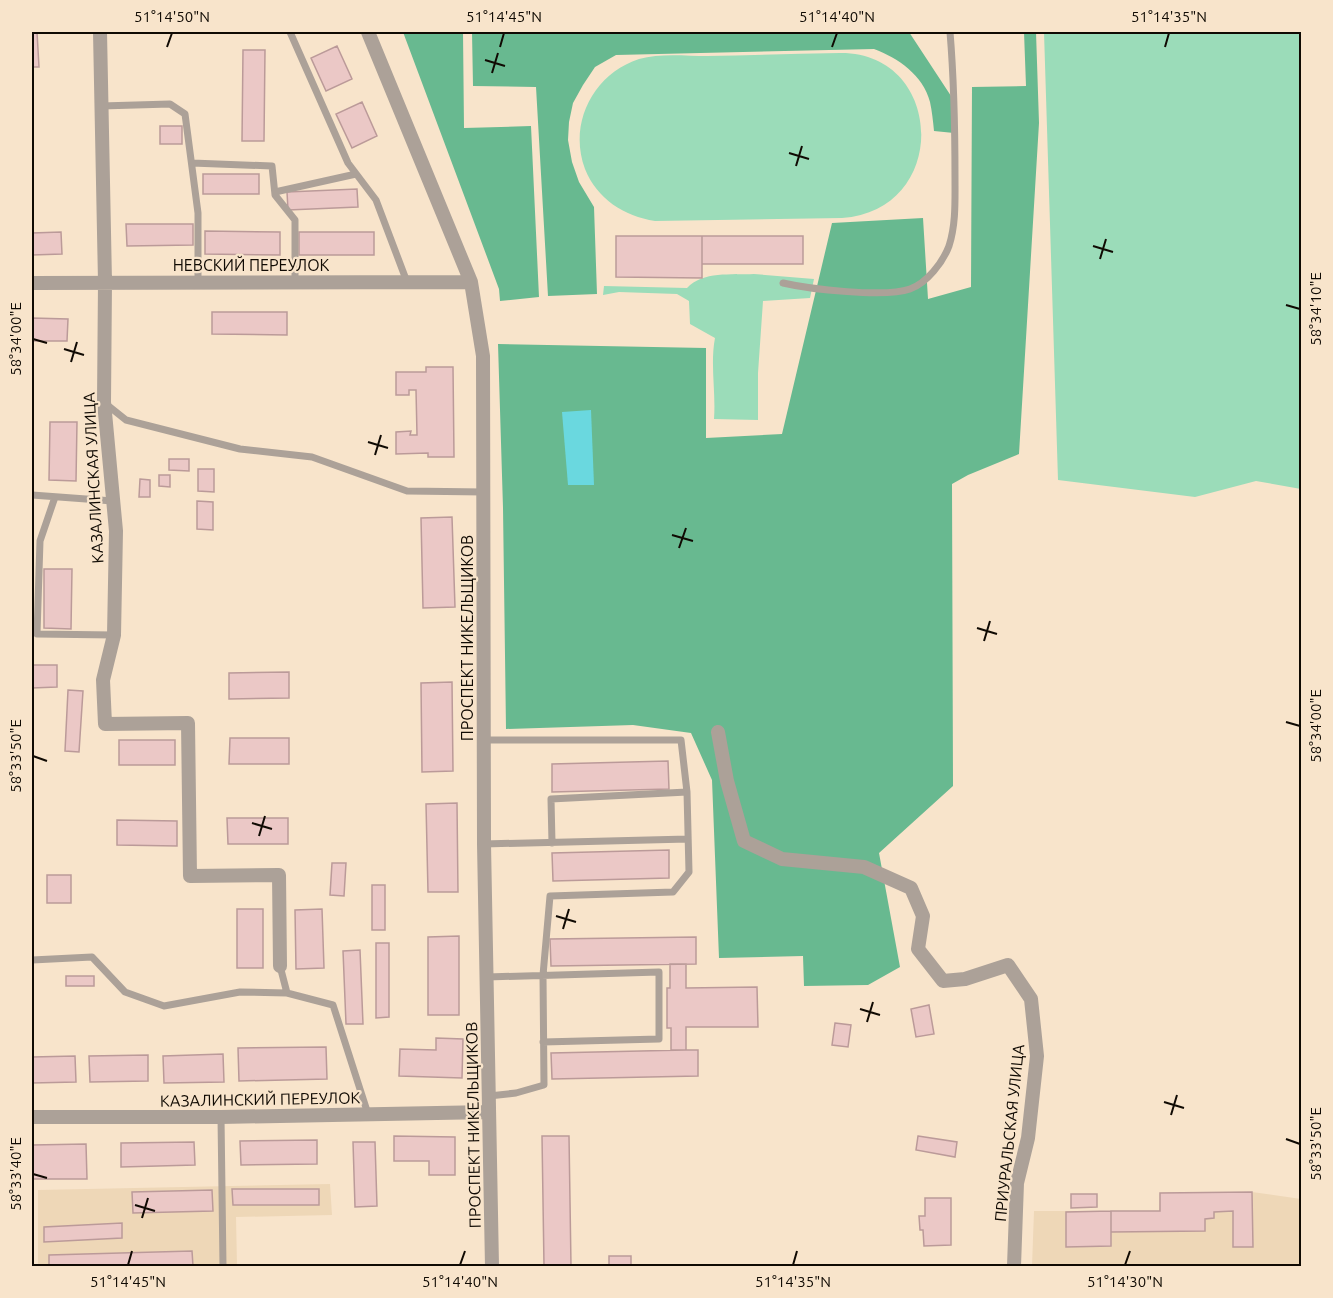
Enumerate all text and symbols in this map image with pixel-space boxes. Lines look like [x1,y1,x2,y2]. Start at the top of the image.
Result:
text: 51°14'50"N [134,8,210,25]
text: 51°14'45"N [466,8,542,25]
text: 51°14'40"N [799,8,875,25]
text: 51°14'35"N [1131,8,1207,25]
street label: НЕВСКИЙ ПЕРЕУЛОК [173,255,330,274]
text: 58°34'10"E [1307,272,1324,346]
text: 58°34'00"E [7,302,24,376]
street label: КАЗАЛИНСКАЯ УЛИЦА [80,391,106,564]
street label: ПРОСПЕКТ НИКЕЛЬЩИКОВ [458,535,476,741]
text: 58°34'00"E [1307,689,1324,763]
text: 58°33'50"E [7,719,24,793]
street label: ПРОСПЕКТ НИКЕЛЬЩИКОВ [462,1022,484,1228]
street label: ПРИУРАЛЬСКАЯ УЛИЦА [991,1043,1027,1223]
street label: КАЗАЛИНСКИЙ ПЕРЕУЛОК [160,1087,361,1110]
text: 58°33'50"E [1307,1107,1324,1181]
text: 58°33'40"E [7,1137,24,1211]
text: 51°14'45"N [90,1273,166,1290]
text: 51°14'40"N [422,1273,498,1290]
text: 51°14'35"N [755,1273,831,1290]
text: 51°14'30"N [1087,1273,1163,1290]

